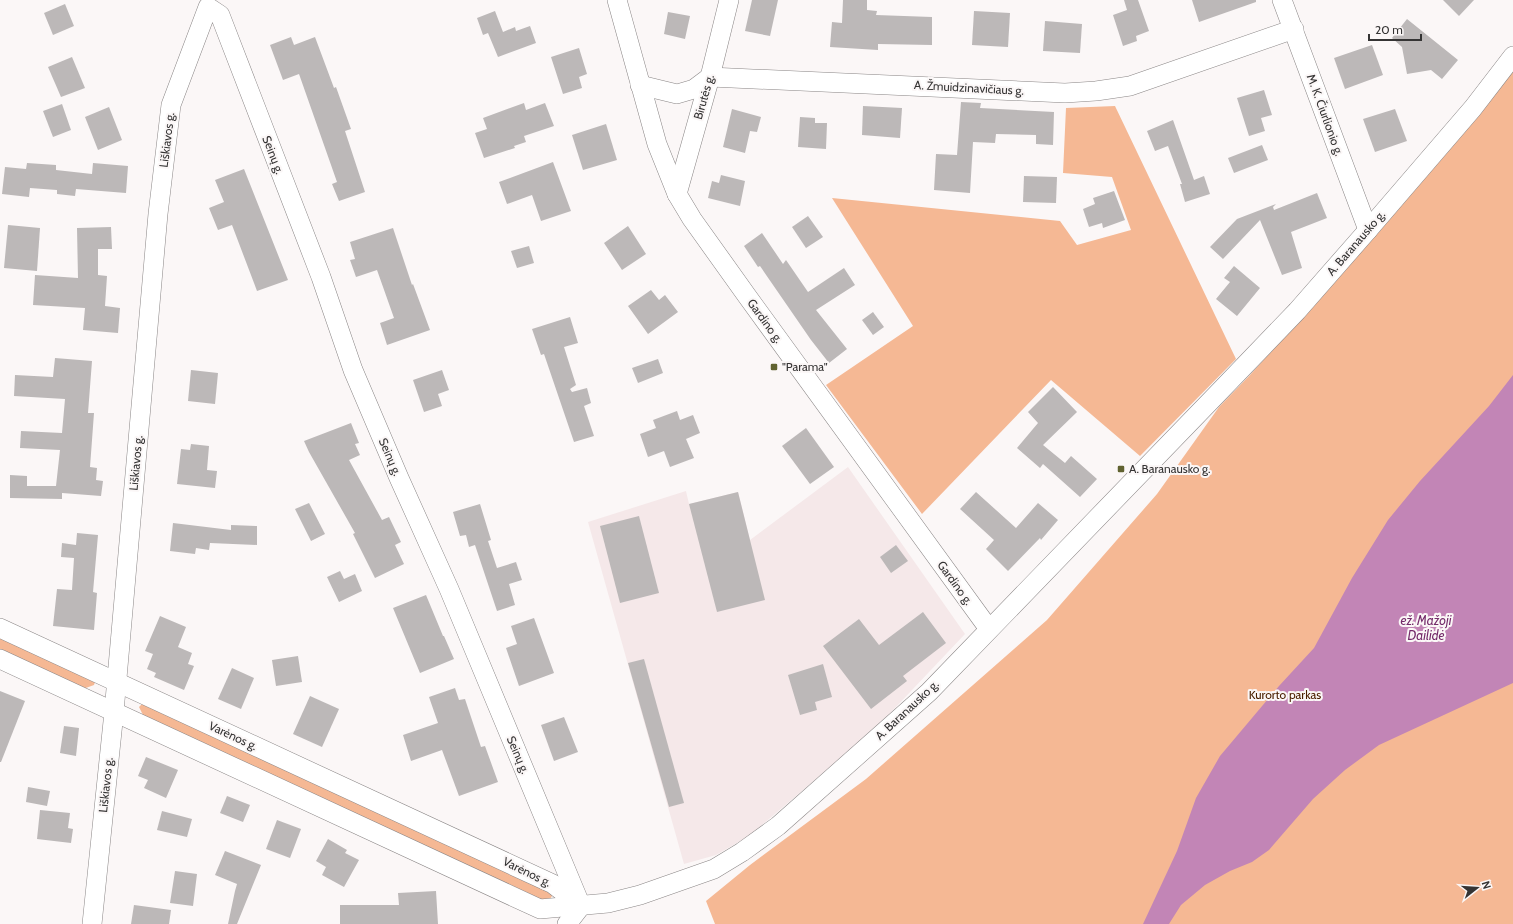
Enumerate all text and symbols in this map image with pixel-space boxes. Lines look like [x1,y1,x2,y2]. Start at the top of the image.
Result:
scale bar [1369,16,1421,42]
text: 20 m [1375,22,1403,37]
street label: M. K. Čiurlionio g. [1304,72,1347,158]
street label: Birutės g. [690,73,717,121]
street label: A. Žmuidzinavičiaus g. [914,77,1024,98]
street label: Liškiavos g. [156,111,177,168]
street label: Seinų g. [259,134,288,176]
street label: A. Baranausko g. [1323,207,1388,278]
street label: Gardino g. [744,296,787,346]
place label: "Parama" [782,359,828,374]
marker: "Parama" [769,362,779,372]
street label: Liškiavos g. [126,435,145,491]
street label: Seinų g. [376,436,405,478]
place label: A. Baranausko g. [1129,461,1211,476]
marker: A. Baranausko g. [1116,464,1126,474]
street label: Gardino g. [934,558,977,608]
water label: ež. Mažoji Dailidė [1400,612,1452,643]
street label: A. Baranausko g. [872,676,942,743]
park label: Kurorto parkas [1249,687,1321,702]
street label: Varėnos g. [206,718,260,753]
street label: Seinų g. [504,734,533,776]
street label: Liškiavos g. [95,757,116,813]
street label: Varėnos g. [501,853,554,890]
north arrow [1457,868,1497,908]
text: N [1479,879,1494,891]

